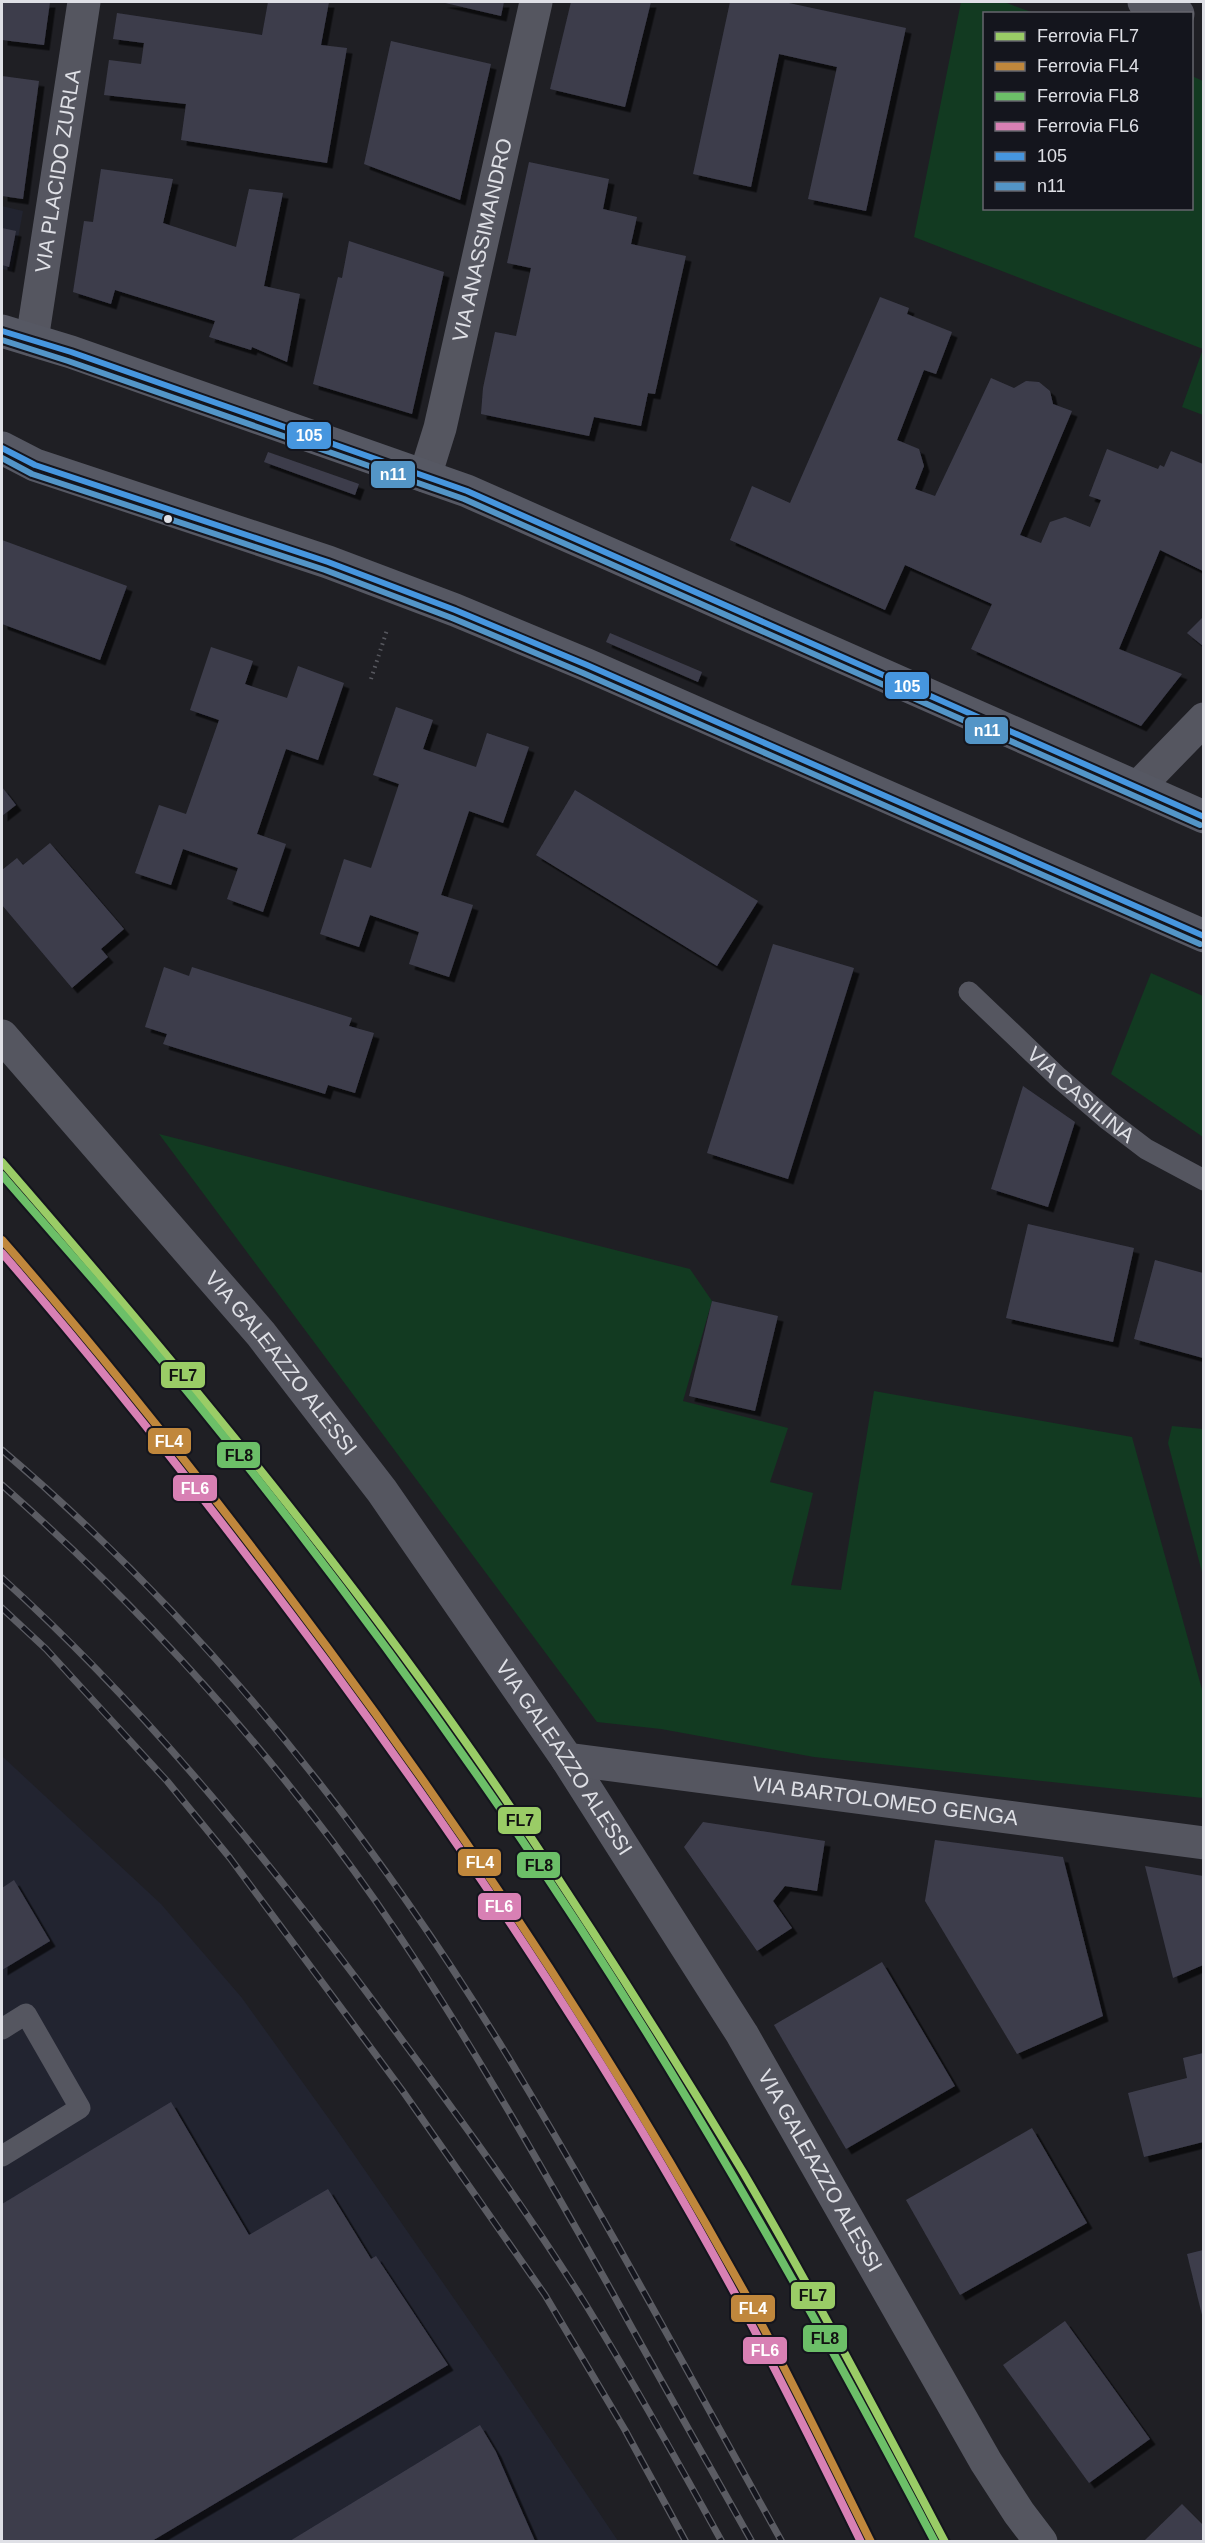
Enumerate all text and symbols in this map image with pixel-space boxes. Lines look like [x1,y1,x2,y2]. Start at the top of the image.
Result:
legend [983,12,1193,210]
text: Ferrovia FL7 [1037,26,1139,46]
text: Ferrovia FL4 [1037,56,1139,76]
street label: VIA PLACIDO ZURLA [31,68,85,274]
text: Ferrovia FL8 [1037,86,1139,106]
text: Ferrovia FL6 [1037,116,1139,136]
street label: VIA ANASSIMANDRO [448,136,516,344]
text: 105 [1037,146,1067,166]
text: n11 [1037,176,1066,196]
line badge: 105 [286,421,332,450]
text: 105 [296,427,322,444]
line badge: n11 [370,460,416,489]
text: n11 [380,466,406,483]
unlabelled marker [162,513,174,525]
line badge: 105 [884,671,930,700]
text: 105 [894,678,920,695]
line badge: n11 [964,716,1009,745]
text: n11 [974,722,1000,739]
street label: VIA CASILINA [1023,1042,1139,1147]
street label: VIA GALEAZZO ALESSI [201,1266,362,1459]
line badge: FL7 [160,1361,206,1389]
text: FL7 [169,1367,197,1384]
line badge: FL4 [147,1427,192,1455]
text: FL4 [155,1433,183,1450]
line badge: FL8 [216,1441,261,1469]
text: FL8 [225,1447,253,1464]
line badge: FL6 [172,1474,218,1502]
text: FL6 [181,1480,209,1497]
street label: VIA GALEAZZO ALESSI [491,1656,637,1859]
street label: VIA BARTOLOMEO GENGA [751,1772,1020,1829]
line badge: FL7 [497,1806,542,1835]
text: FL7 [506,1812,534,1829]
line badge: FL4 [457,1848,502,1877]
line badge: FL8 [516,1851,561,1879]
text: FL4 [466,1854,494,1871]
text: FL8 [525,1857,553,1874]
line badge: FL6 [477,1892,522,1921]
text: FL6 [485,1898,513,1915]
street label: VIA GALEAZZO ALESSI [754,2065,887,2276]
line badge: FL7 [790,2281,836,2310]
text: FL7 [799,2287,827,2304]
line badge: FL4 [730,2294,776,2323]
text: FL4 [739,2300,767,2317]
line badge: FL8 [802,2324,848,2353]
text: FL8 [811,2330,839,2347]
line badge: FL6 [742,2336,788,2365]
text: FL6 [751,2342,779,2359]

